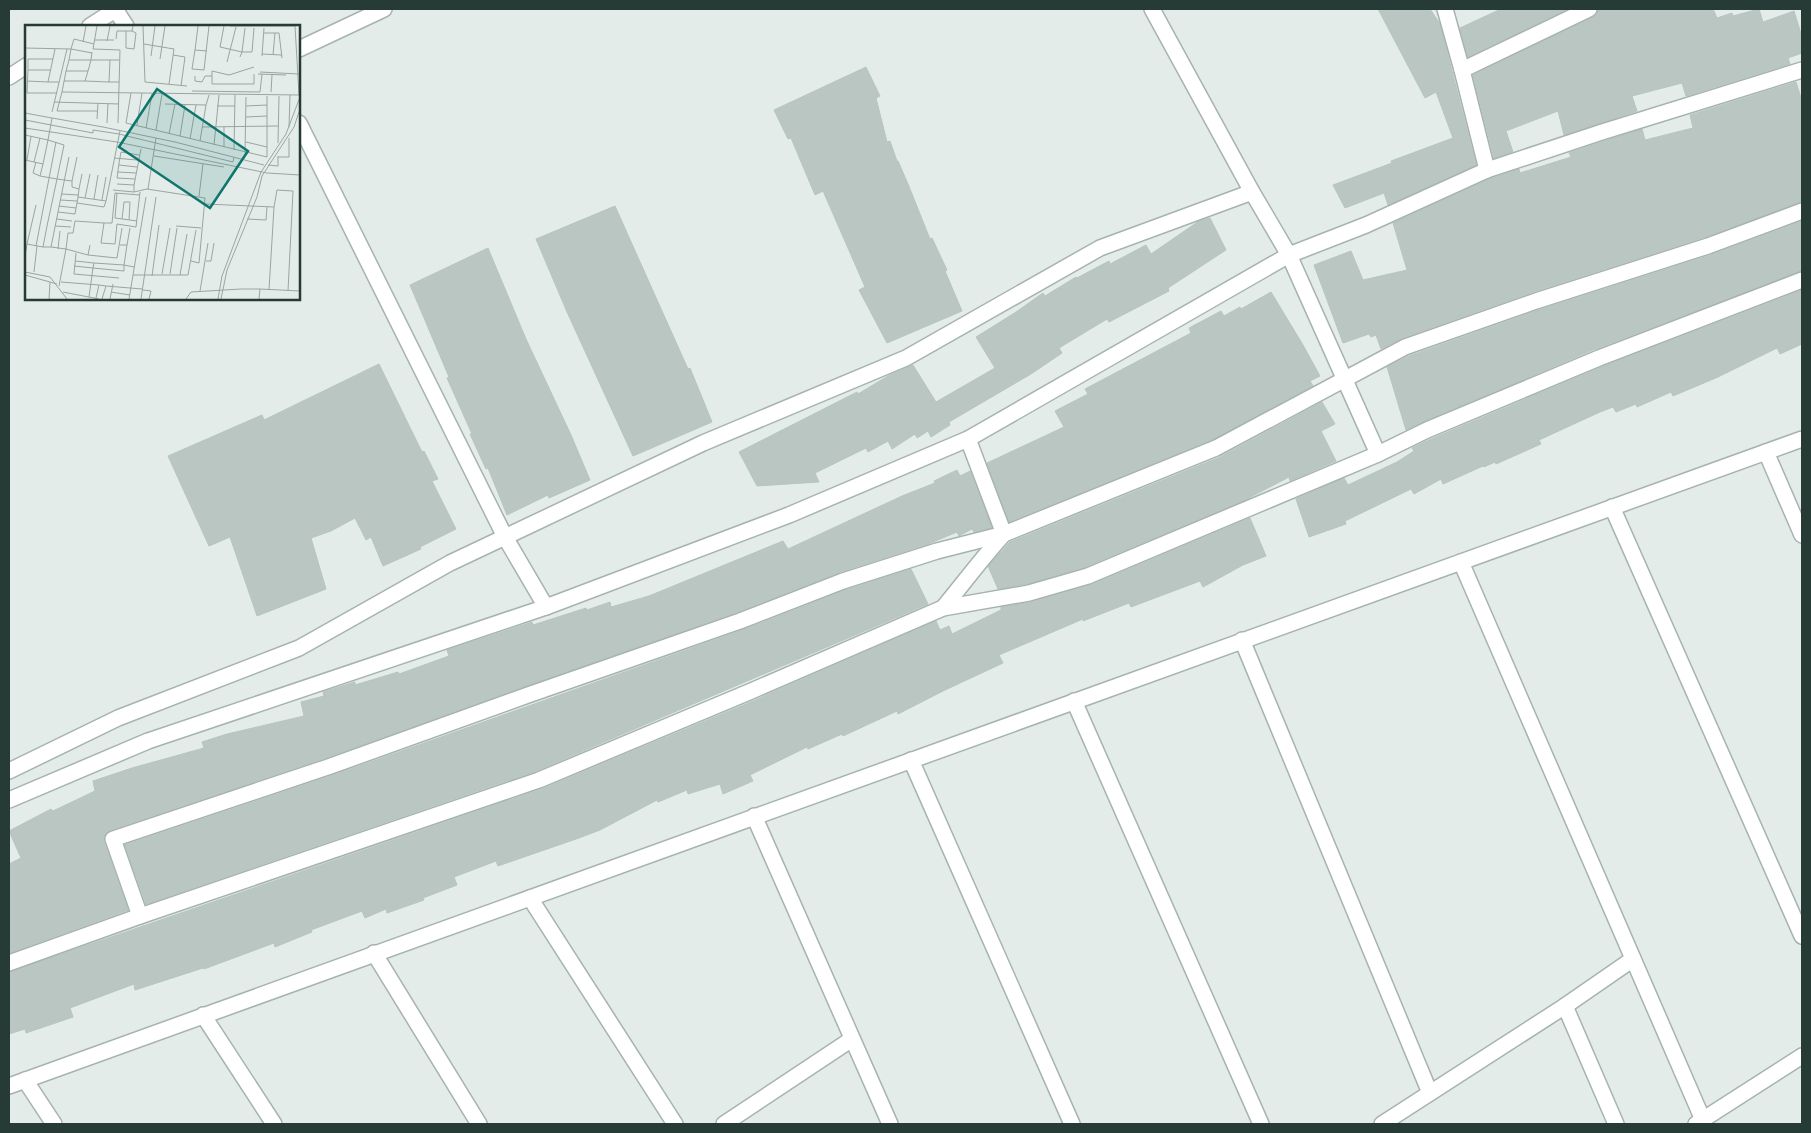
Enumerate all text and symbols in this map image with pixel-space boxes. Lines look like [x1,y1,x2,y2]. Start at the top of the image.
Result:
inset map [25,25,300,300]

